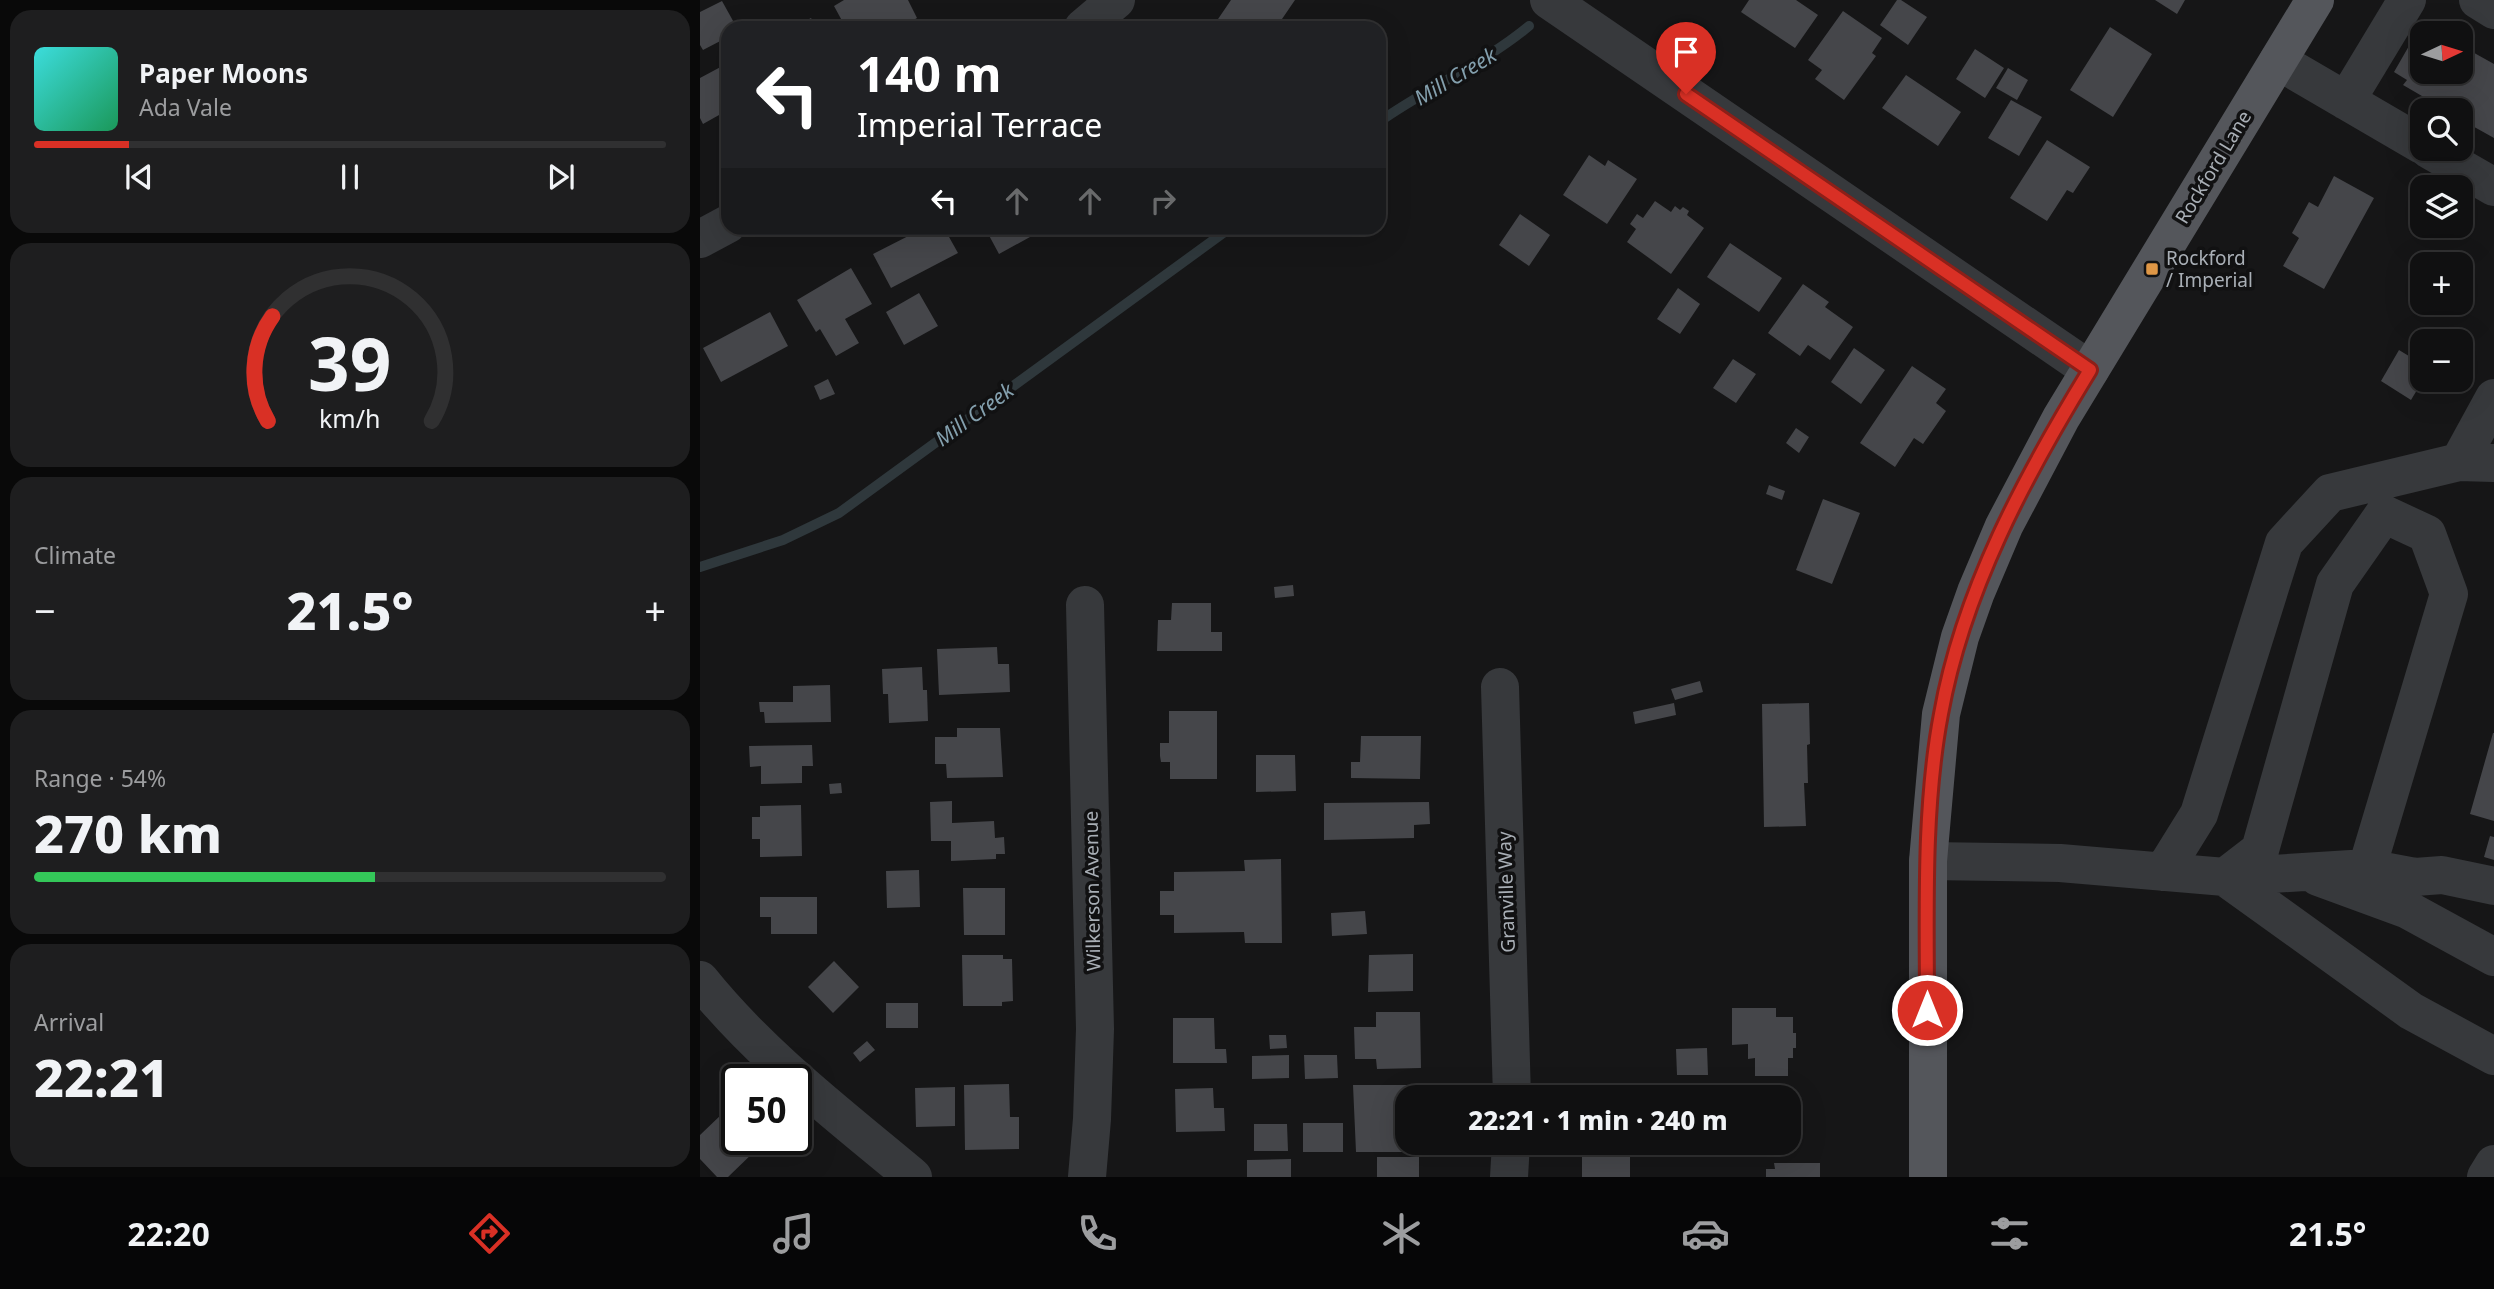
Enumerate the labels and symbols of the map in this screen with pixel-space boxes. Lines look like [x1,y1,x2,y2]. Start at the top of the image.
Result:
north arrow [2410,21,2473,84]
pin [1656,22,1716,94]
water label: Mill Creek [1409,40,1503,111]
street label: Rockford Lane [2169,106,2257,228]
place label: Rockford / Imperial [2166,245,2253,293]
marker: Rockford / Imperial [2144,261,2160,277]
water label: Mill Creek [929,375,1020,452]
street label: Wilkerson Avenue [1078,811,1106,971]
street label: Granville Way [1491,831,1521,953]
position arrow [1890,973,1964,1047]
speed limit sign: 50 [721,1064,812,1155]

